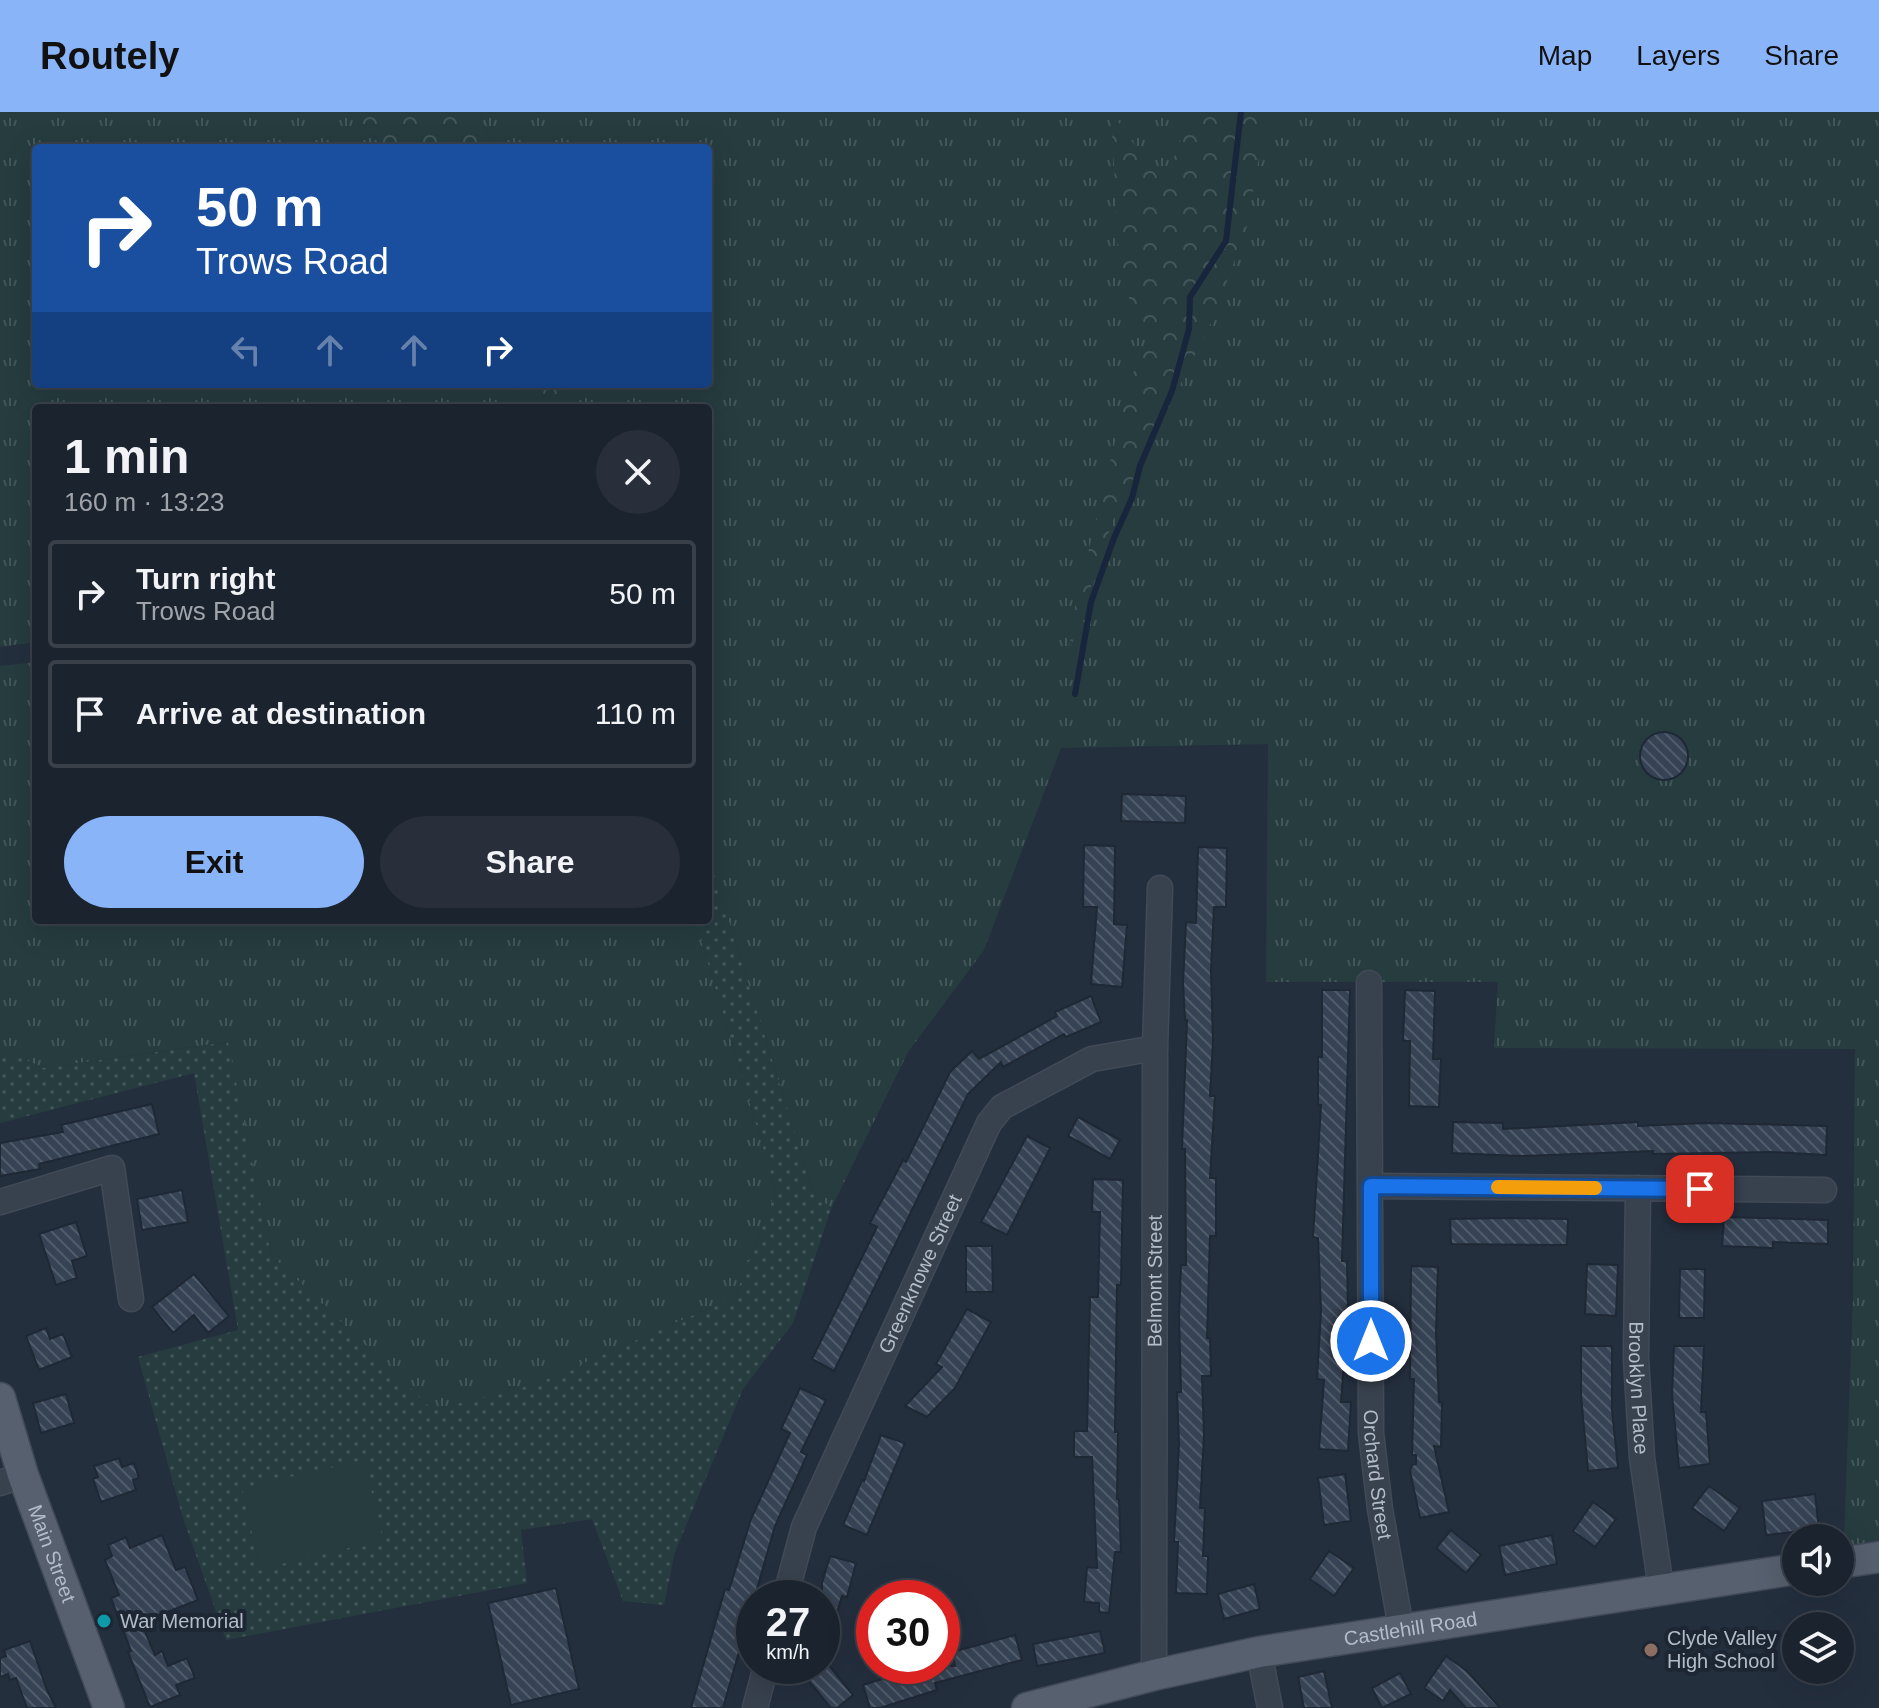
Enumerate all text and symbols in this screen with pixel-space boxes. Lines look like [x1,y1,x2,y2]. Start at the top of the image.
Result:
text: Routely [40,35,179,77]
text: Map [1538,40,1592,71]
text: Layers [1636,40,1720,71]
text: Share [1764,40,1839,71]
text: 50 m [196,175,324,238]
icon: right [64,176,168,280]
text: Trows Road [196,241,389,282]
icon: left [224,328,268,372]
icon: ahead [308,328,352,372]
icon: ahead [392,328,436,372]
icon: right [476,328,520,372]
text: 1 min [64,430,189,483]
button: close [596,430,680,514]
text: 160 m · 13:23 [64,487,224,517]
text: Turn right [136,562,275,595]
icon: right [68,572,112,616]
text: 50 m [609,577,676,610]
text: Trows Road [136,596,275,626]
icon: arrive [68,692,112,736]
text: Arrive at destination [136,697,426,730]
text: 110 m [595,697,676,730]
button: Exit [64,816,364,908]
button: Share [380,816,680,908]
pin [1666,1155,1734,1223]
icon: arrive [1678,1167,1722,1211]
street label: Greenknowe Street [874,1190,966,1357]
street label: Belmont Street [1144,1214,1166,1347]
position arrow [1329,1299,1413,1383]
street label: Brooklyn Place [1625,1321,1653,1455]
street label: Orchard Street [1360,1409,1396,1542]
street label: Main Street [24,1502,80,1606]
map controls [1782,1524,1854,1684]
button: sound [1782,1524,1854,1596]
speed limit sign: 30 [856,1580,960,1684]
text: 27 [766,1600,810,1644]
street label: Castlehill Road [1342,1607,1479,1650]
place label: War Memorial [120,1610,244,1632]
marker: War Memorial [95,1612,113,1630]
button: layers [1782,1612,1854,1684]
place label: Clyde Valley High School [1667,1627,1777,1672]
text: km/h [766,1641,810,1663]
marker: Clyde Valley High School [1642,1641,1660,1659]

